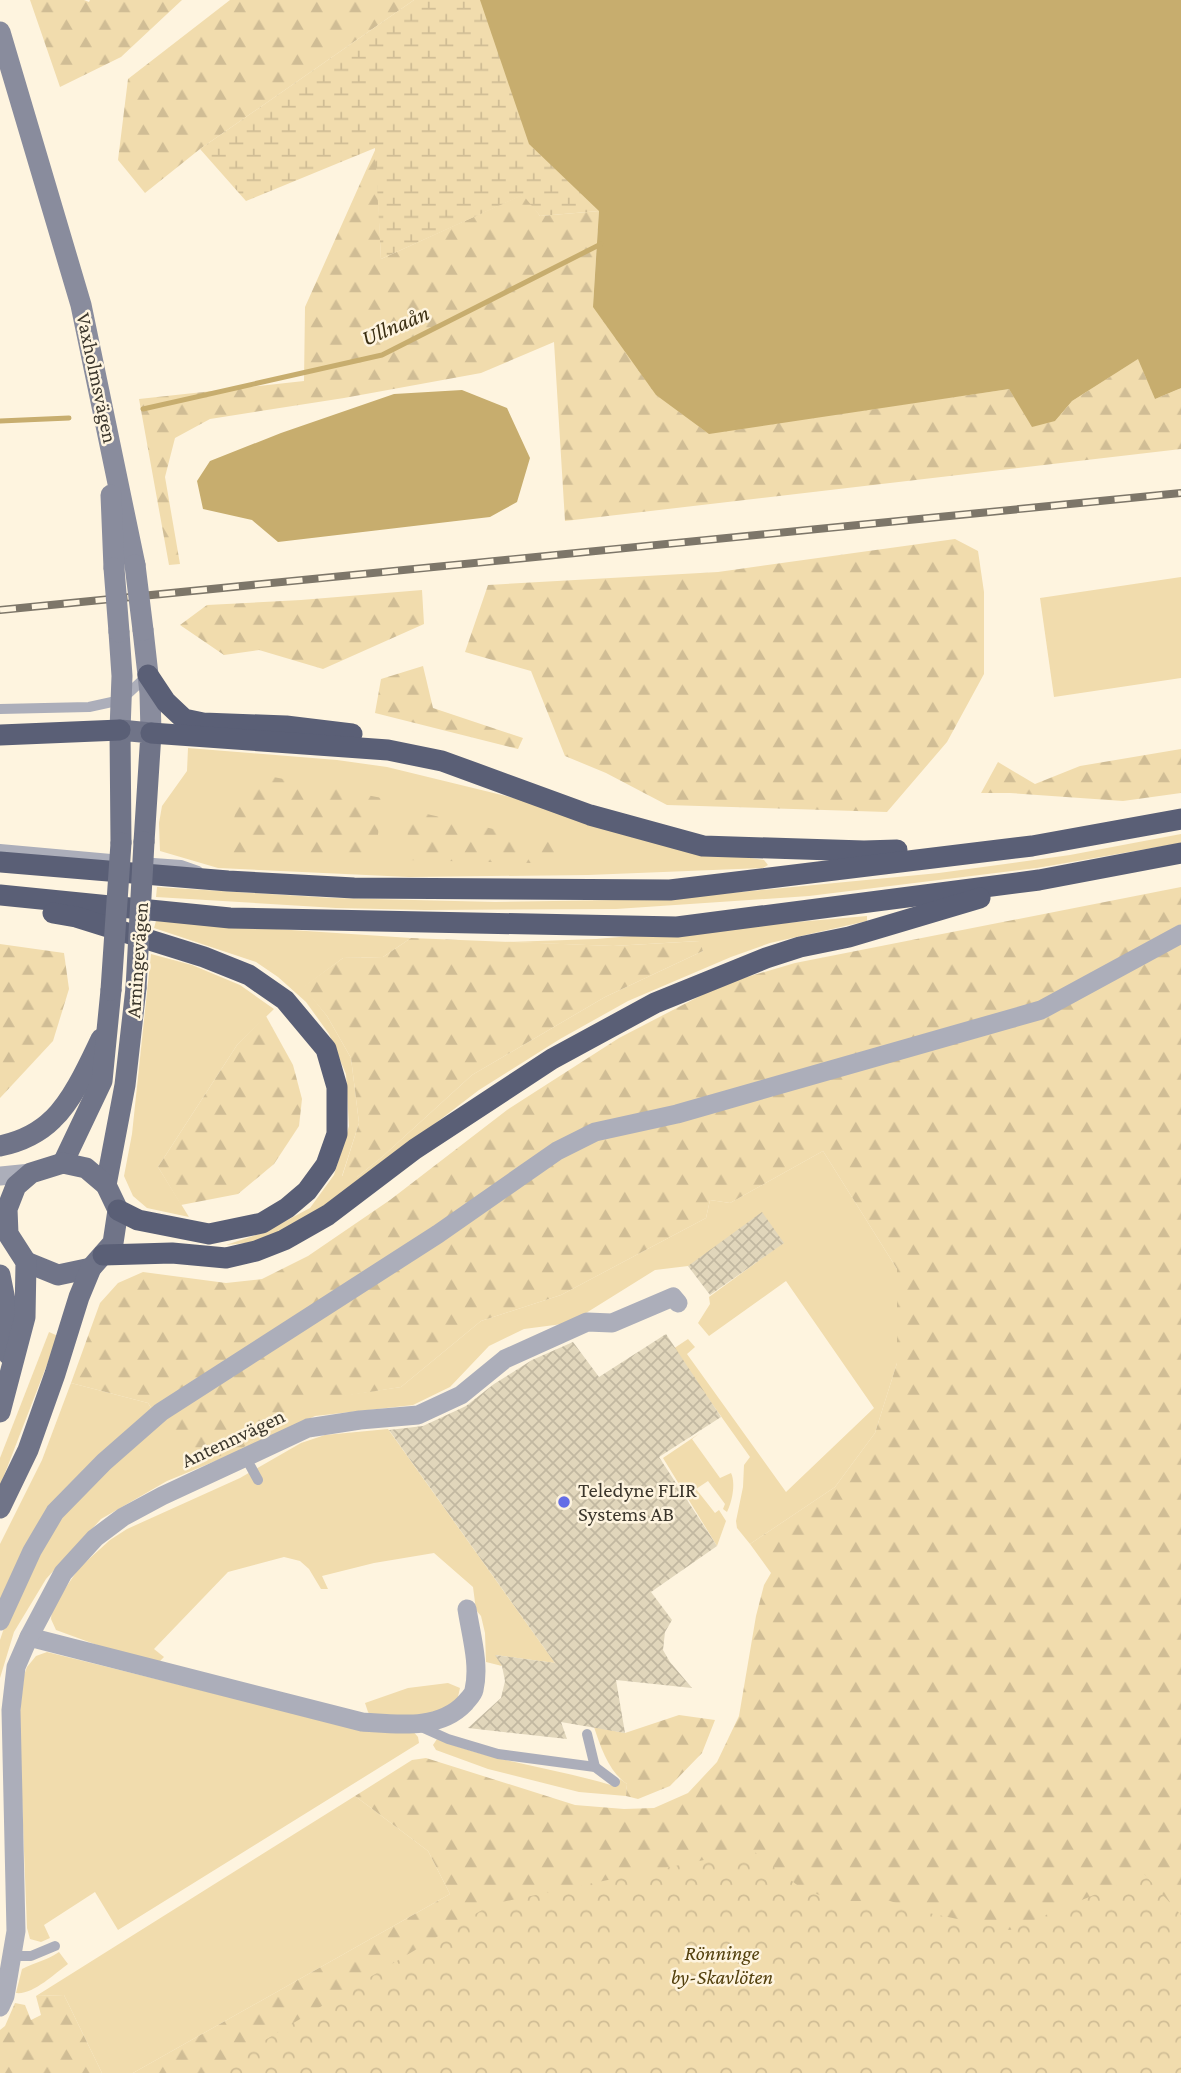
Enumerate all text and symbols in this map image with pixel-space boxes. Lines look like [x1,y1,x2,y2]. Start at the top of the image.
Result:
water label: Ullnaån [357,299,433,351]
street label: Vaxholmsvägen [71,311,123,445]
street label: Arningevägen [121,901,153,1019]
street label: Antennvägen [177,1404,289,1472]
place label: Teledyne FLIR Systems AB [578,1478,697,1526]
marker: Teledyne FLIR Systems AB [556,1494,572,1510]
park label: Rönninge by-Skavlöten [671,1941,773,1989]

